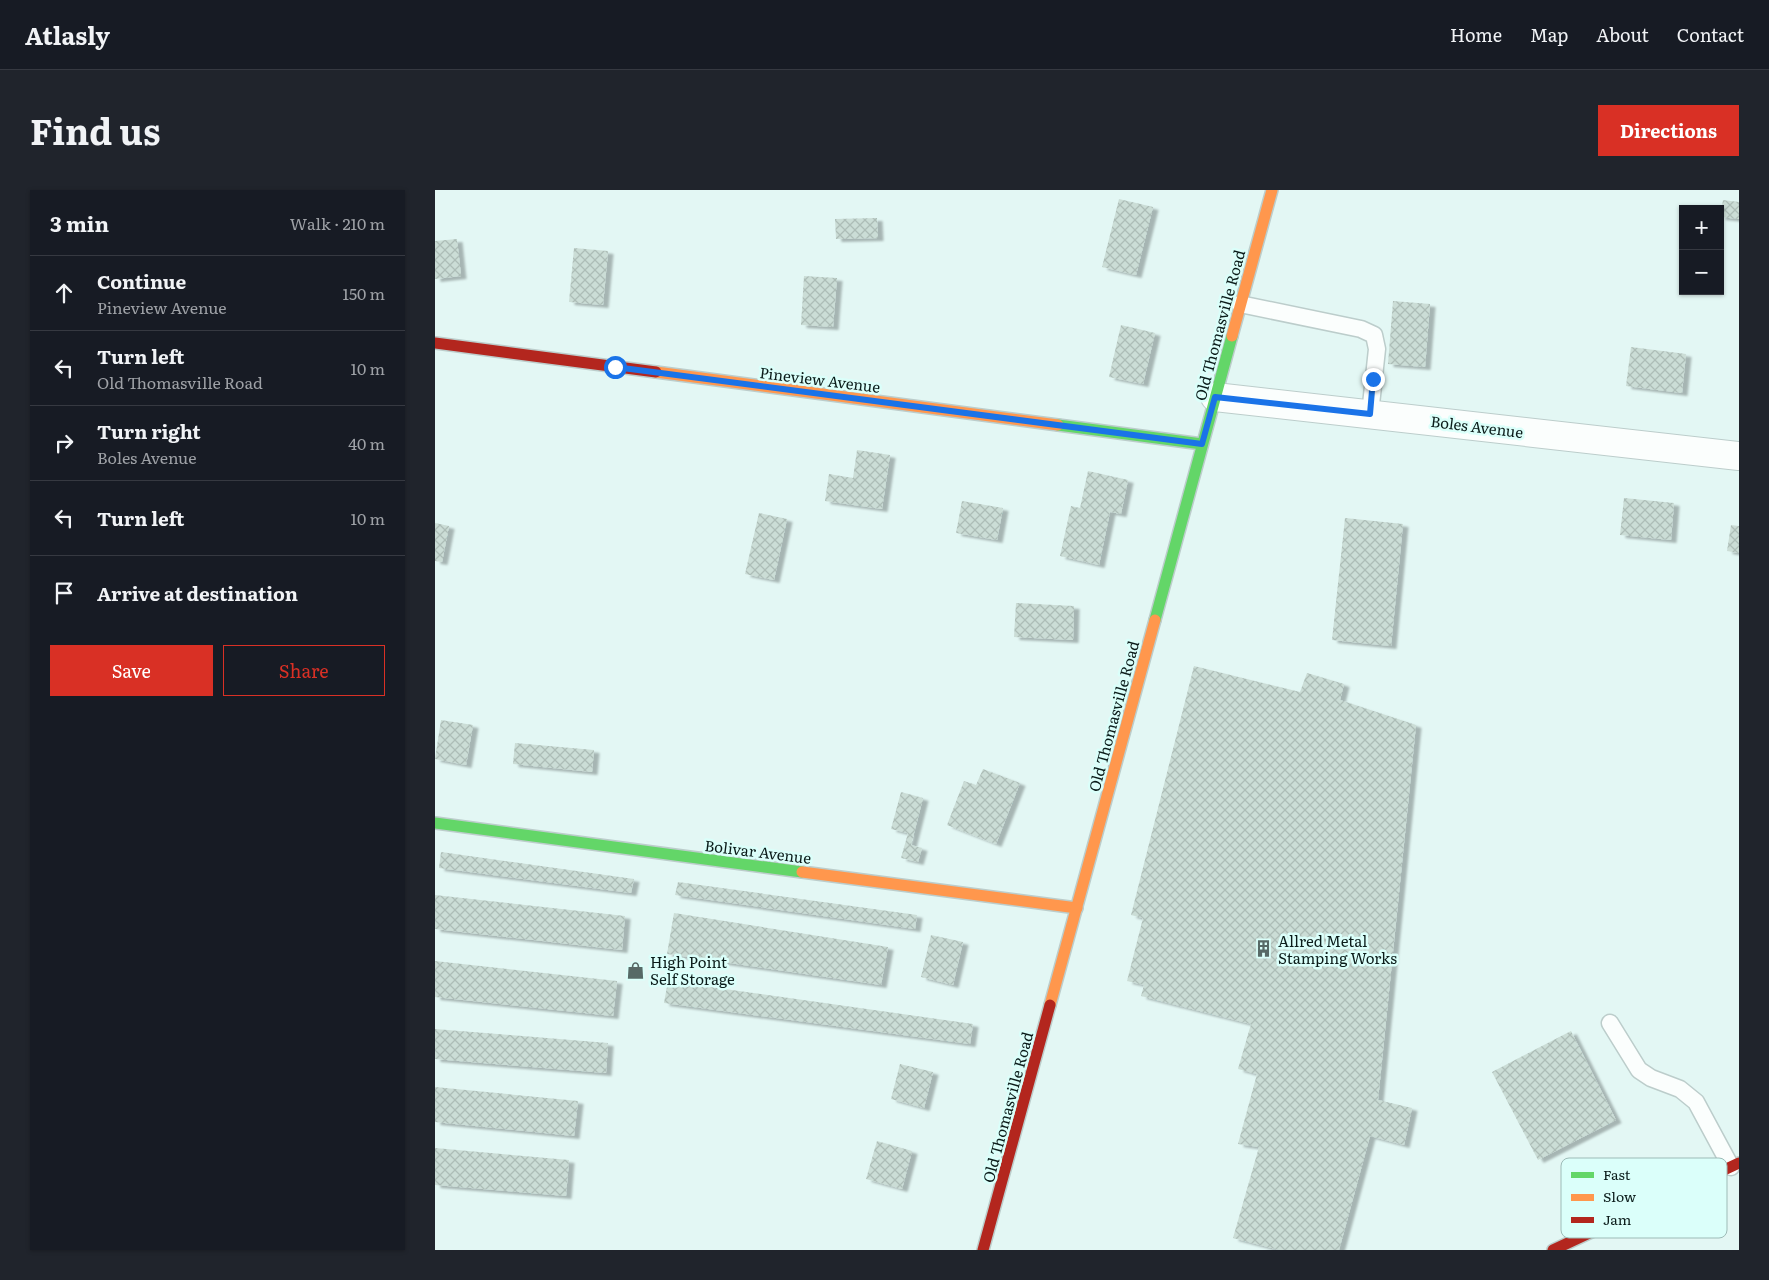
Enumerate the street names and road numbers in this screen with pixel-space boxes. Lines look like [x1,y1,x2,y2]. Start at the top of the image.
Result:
street label: Old Thomasville Road [1188,247,1250,403]
street label: Pineview Avenue [758,360,882,398]
street label: Boles Avenue [1429,409,1525,443]
street label: Old Thomasville Road [1082,638,1144,794]
street label: Bolivar Avenue [703,833,813,869]
street label: Old Thomasville Road [976,1029,1038,1185]

